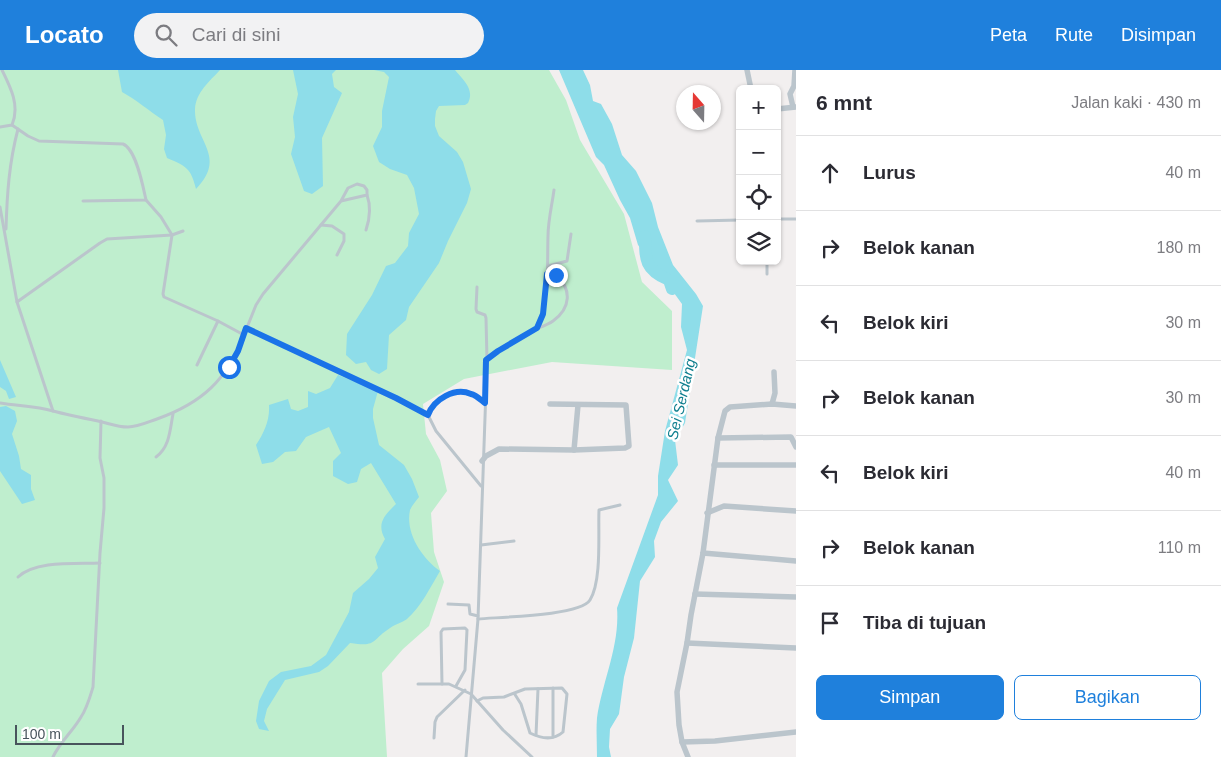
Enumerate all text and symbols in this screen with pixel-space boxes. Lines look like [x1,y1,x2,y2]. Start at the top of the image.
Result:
search box [134,13,484,58]
text: Locato [25,21,104,48]
icon: search [152,21,180,49]
text: Cari di sini [192,24,280,45]
text: Peta [990,25,1027,45]
text: Rute [1055,25,1093,45]
text: Disimpan [1121,25,1196,45]
north arrow [676,85,721,130]
map controls [736,85,781,265]
button: + [736,85,781,130]
text: 6 mnt [816,91,872,114]
text: Jalan kaki · 430 m [1071,94,1201,111]
button: − [736,130,781,175]
icon: ahead [816,159,844,187]
text: Lurus [863,162,916,183]
text: 40 m [1165,164,1201,181]
button: locate [736,175,781,220]
button: layers [736,220,781,265]
icon: right [816,234,844,262]
text: Belok kanan [863,237,975,258]
text: 180 m [1157,239,1201,256]
route end [545,264,568,287]
icon: left [816,309,844,337]
text: Belok kiri [863,312,949,333]
text: 30 m [1165,314,1201,331]
route start [218,356,241,379]
water label: Sei Serdang [663,356,699,441]
icon: right [816,384,844,412]
text: Belok kanan [863,387,975,408]
text: 30 m [1165,389,1201,406]
icon: left [816,459,844,487]
text: Belok kiri [863,462,949,483]
text: 40 m [1165,464,1201,481]
icon: right [816,534,844,562]
text: Belok kanan [863,537,975,558]
text: 110 m [1158,539,1201,556]
icon: arrive [816,609,844,637]
text: Tiba di tujuan [863,612,986,633]
button: Simpan [816,675,1004,720]
button: Bagikan [1014,675,1201,720]
scale bar [15,722,124,745]
text: 100 m [22,726,61,742]

